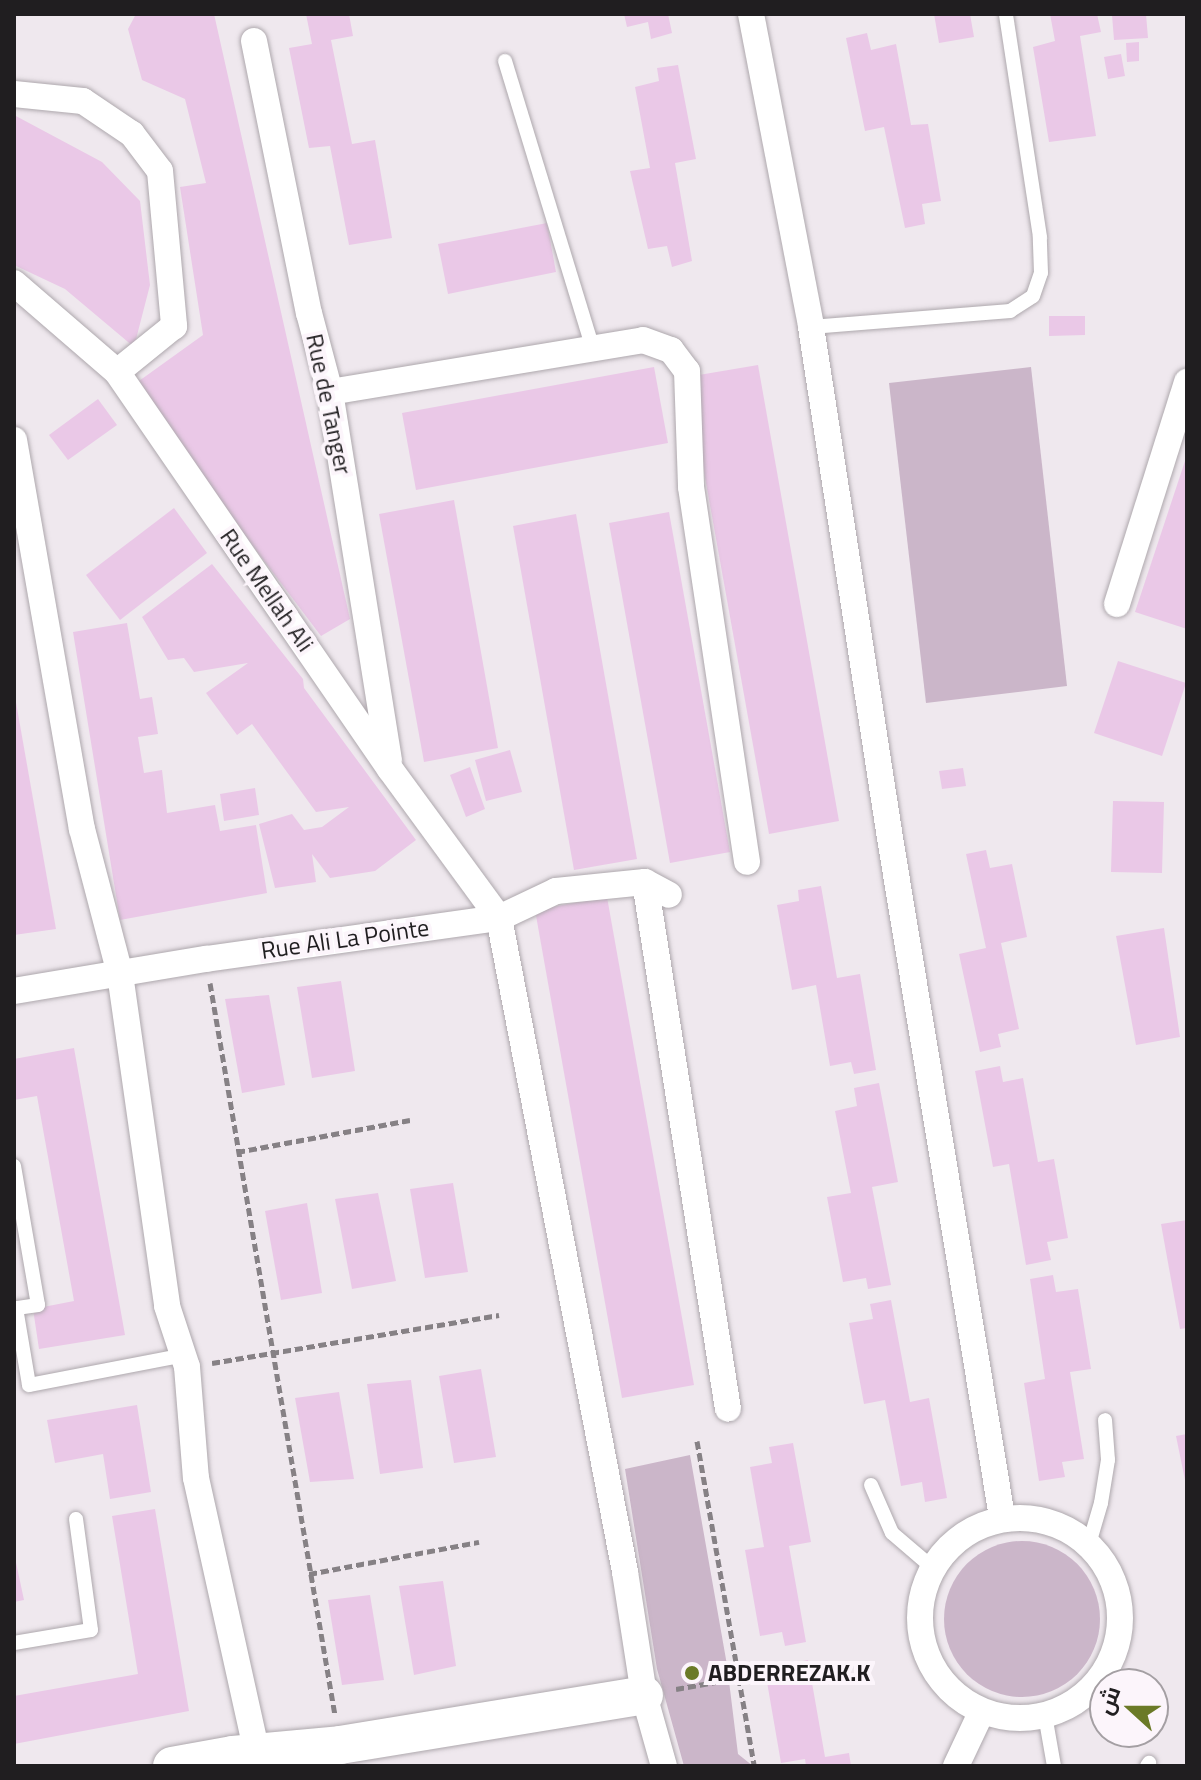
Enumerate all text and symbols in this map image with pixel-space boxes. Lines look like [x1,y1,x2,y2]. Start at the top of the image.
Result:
street label: Rue de Tanger [300,331,358,477]
street label: Rue Mellah Ali [214,523,320,657]
street label: Rue Ali La Pointe [259,913,431,965]
place label: ABDERREZAK.K [708,1659,871,1687]
marker: ABDERREZAK.K [683,1664,701,1682]
north arrow [1089,1668,1169,1748]
text: ش [1088,1681,1129,1719]

